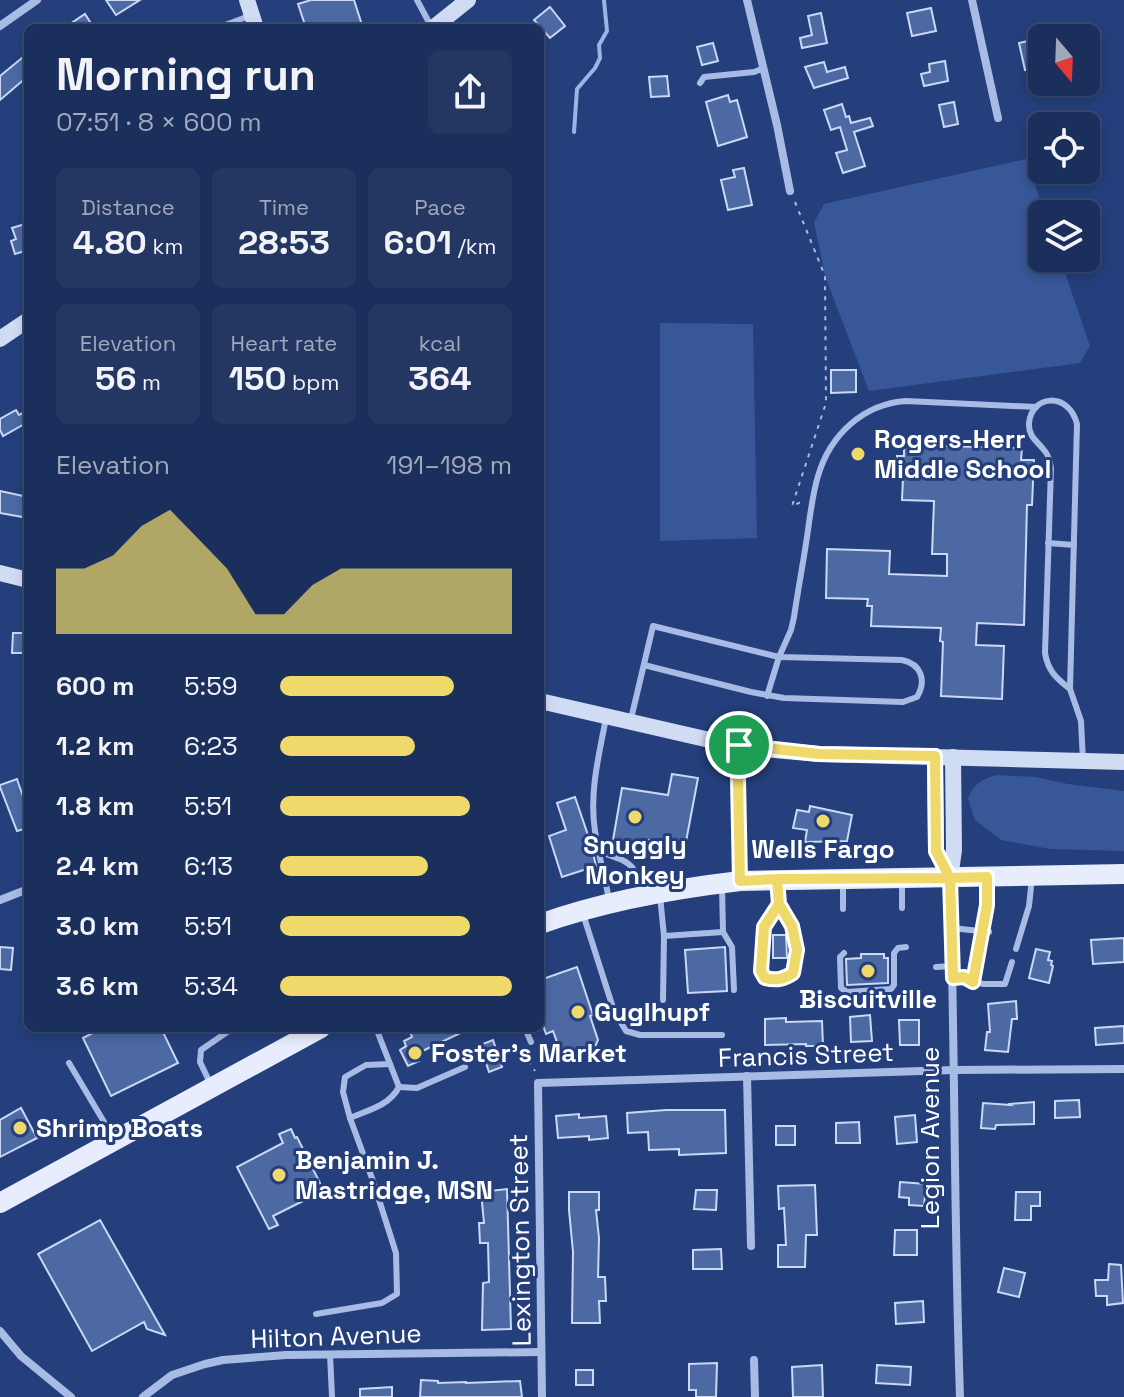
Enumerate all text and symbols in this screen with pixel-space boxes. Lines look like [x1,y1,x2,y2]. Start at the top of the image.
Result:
north arrow [1028,24,1100,96]
map controls [1028,24,1100,272]
text: Morning run [56,47,316,103]
button: share [428,50,512,134]
text: 07:51 · 8 × 600 m [56,105,262,139]
button: locate [1028,112,1100,184]
text: Distance [81,193,175,221]
text: Time [259,193,309,221]
text: Pace [414,193,466,221]
button: layers [1028,200,1100,272]
text: 4.80 [73,221,147,264]
text: 28:53 [238,221,330,264]
text: 6:01 [383,221,452,264]
text: km [147,232,183,260]
text: /km [452,232,497,260]
text: Elevation [80,329,176,357]
text: Heart rate [231,329,337,357]
text: kcal [419,329,461,357]
text: 56 [95,357,136,400]
text: 150 [229,357,286,400]
text: 364 [408,357,472,400]
text: m [136,368,161,396]
text: bpm [286,368,339,396]
place label: Rogers-Herr Middle School [874,422,1051,486]
marker: Rogers-Herr Middle School [849,445,867,463]
text: Elevation [56,448,170,482]
text: 191–198 m [387,448,512,482]
text: 600 m [56,669,135,703]
text: 5:59 [184,669,238,703]
pin [705,711,773,779]
icon: arrive [717,723,761,767]
text: 1.2 km [56,729,134,763]
text: 6:23 [184,729,238,763]
text: 1.8 km [56,789,135,823]
text: 5:51 [184,789,232,823]
marker: Snuggly Monkey [626,808,644,826]
marker: Wells Fargo [814,812,832,830]
place label: Snuggly Monkey [583,828,687,892]
place label: Wells Fargo [751,832,895,866]
text: 2.4 km [56,849,139,883]
text: 6:13 [184,849,233,883]
text: 3.0 km [56,909,140,943]
text: 5:51 [184,909,232,943]
marker: Biscuitville [859,962,877,980]
text: 3.6 km [56,969,139,1003]
text: 5:34 [184,969,238,1003]
place label: Biscuitville [799,982,937,1016]
place label: Guglhupf [594,995,710,1029]
marker: Guglhupf [569,1003,587,1021]
street label: Francis Street [717,1035,895,1075]
place label: Foster's Market [431,1036,627,1070]
marker: Foster's Market [406,1044,424,1062]
street label: Legion Avenue [913,1047,947,1229]
place label: Shrimp Boats [36,1111,203,1145]
marker: Shrimp Boats [11,1119,29,1137]
street label: Lexington Street [501,1133,539,1347]
place label: Benjamin J. Mastridge, MSN [295,1143,493,1207]
marker: Benjamin J. Mastridge, MSN [270,1166,288,1184]
street label: Hilton Avenue [250,1316,422,1356]

